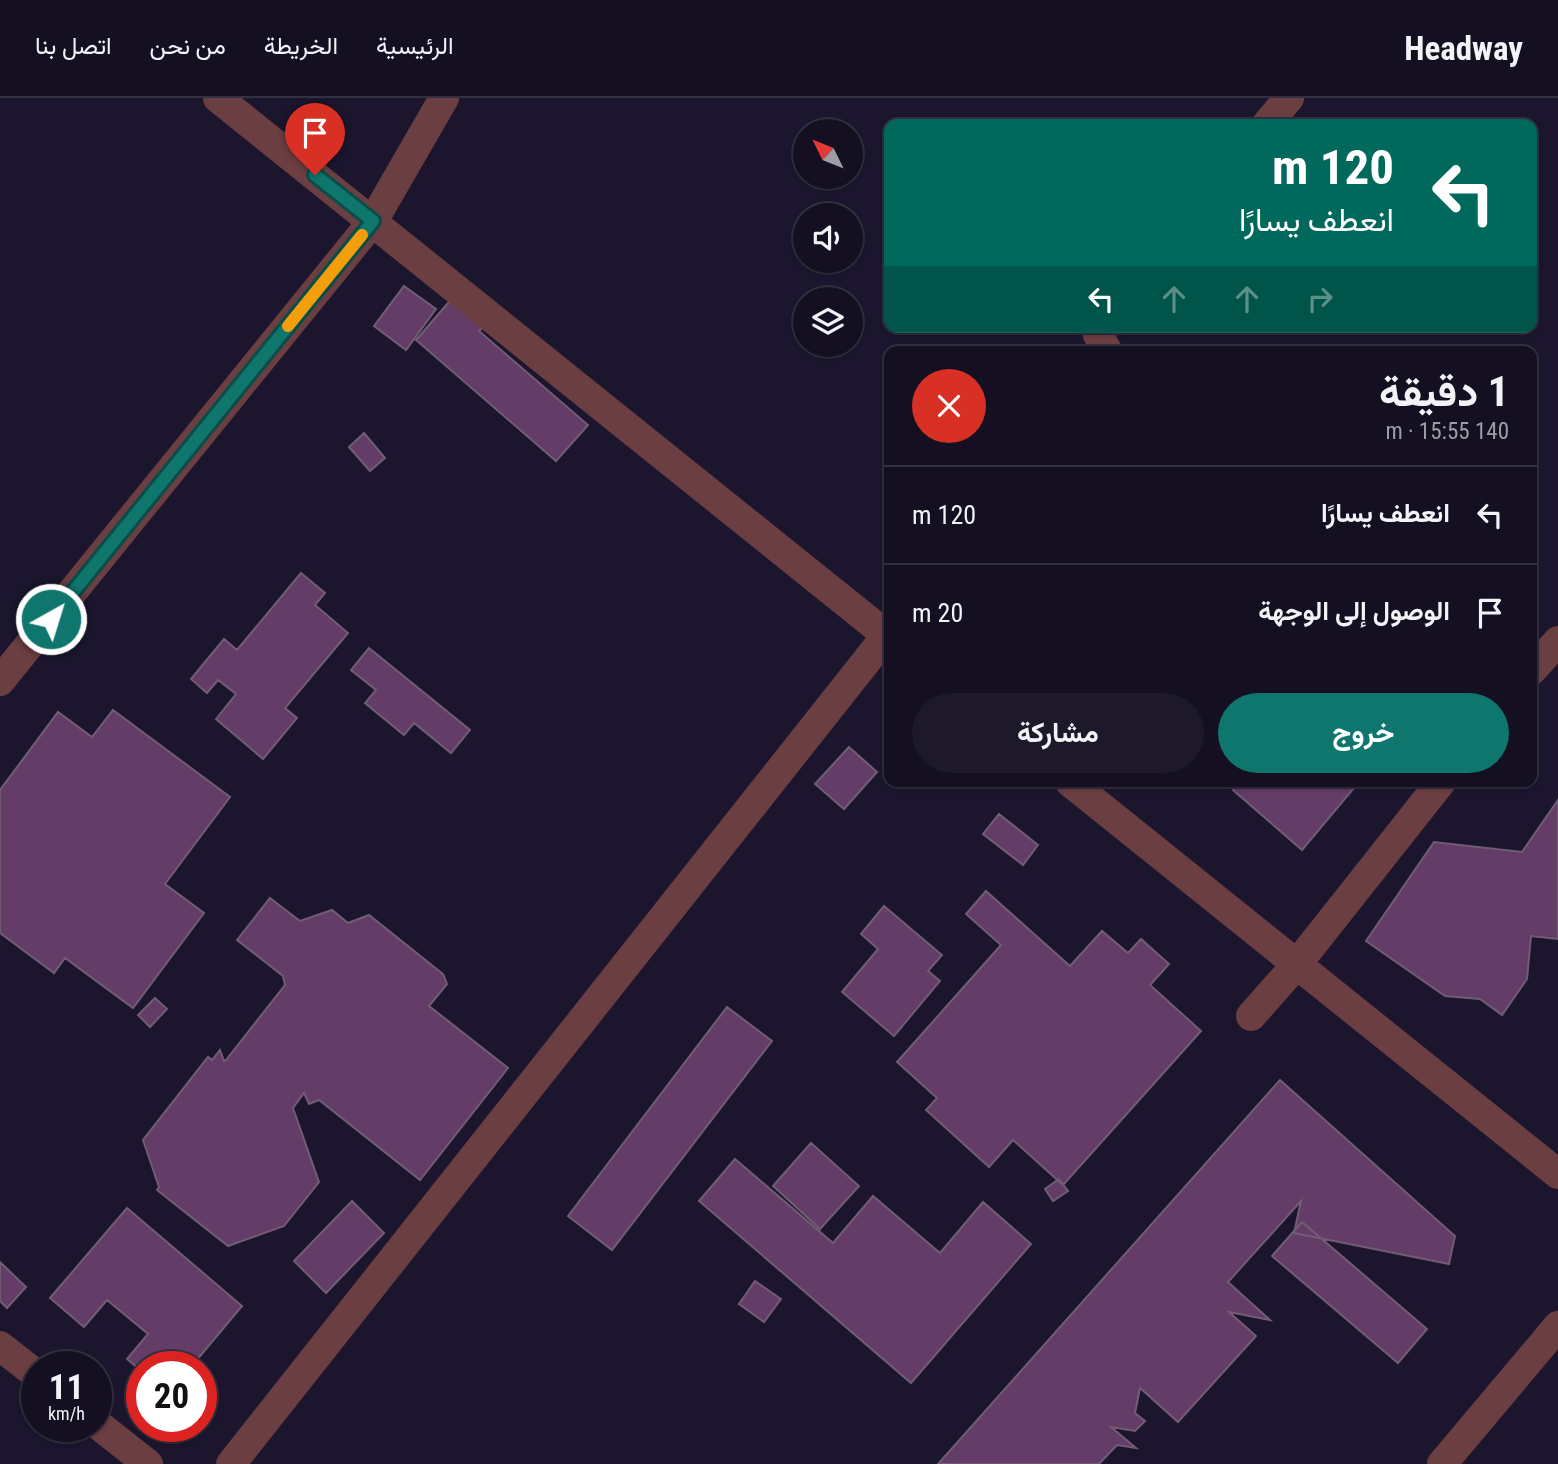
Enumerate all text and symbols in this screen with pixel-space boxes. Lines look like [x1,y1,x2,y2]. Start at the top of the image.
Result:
text: Headway [1404,29,1523,68]
text: اتصل بنا [35,32,112,60]
text: من نحن [150,32,226,60]
text: الخريطة [264,32,338,60]
text: الرئيسية [376,32,454,60]
pin [285,103,345,175]
icon: arrive [296,114,334,152]
north arrow [793,119,863,189]
map controls [793,119,863,357]
text: 120 m [1272,139,1394,196]
icon: left [1418,147,1509,238]
text: انعطف يسارًا [1239,201,1394,239]
button: sound [793,203,863,273]
icon: left [1082,280,1120,318]
icon: ahead [1155,280,1193,318]
icon: ahead [1228,280,1266,318]
icon: right [1301,280,1339,318]
button: layers [793,287,863,357]
text: 1 دقيقة [1379,367,1509,416]
button: close [912,369,986,443]
text: 140 m · 15:55 [1385,418,1509,445]
icon: left [1471,496,1509,534]
text: انعطف يسارًا [1321,498,1450,528]
text: 120 m [912,500,976,530]
position arrow [14,582,88,656]
icon: arrive [1471,594,1509,632]
text: الوصول إلى الوجهة [1258,596,1450,626]
text: 20 m [912,598,963,628]
button: مشاركة [912,693,1204,773]
button: خروج [1218,693,1509,773]
speed limit sign: 20 [126,1351,217,1442]
text: 11 [49,1367,84,1408]
text: km/h [48,1403,85,1424]

